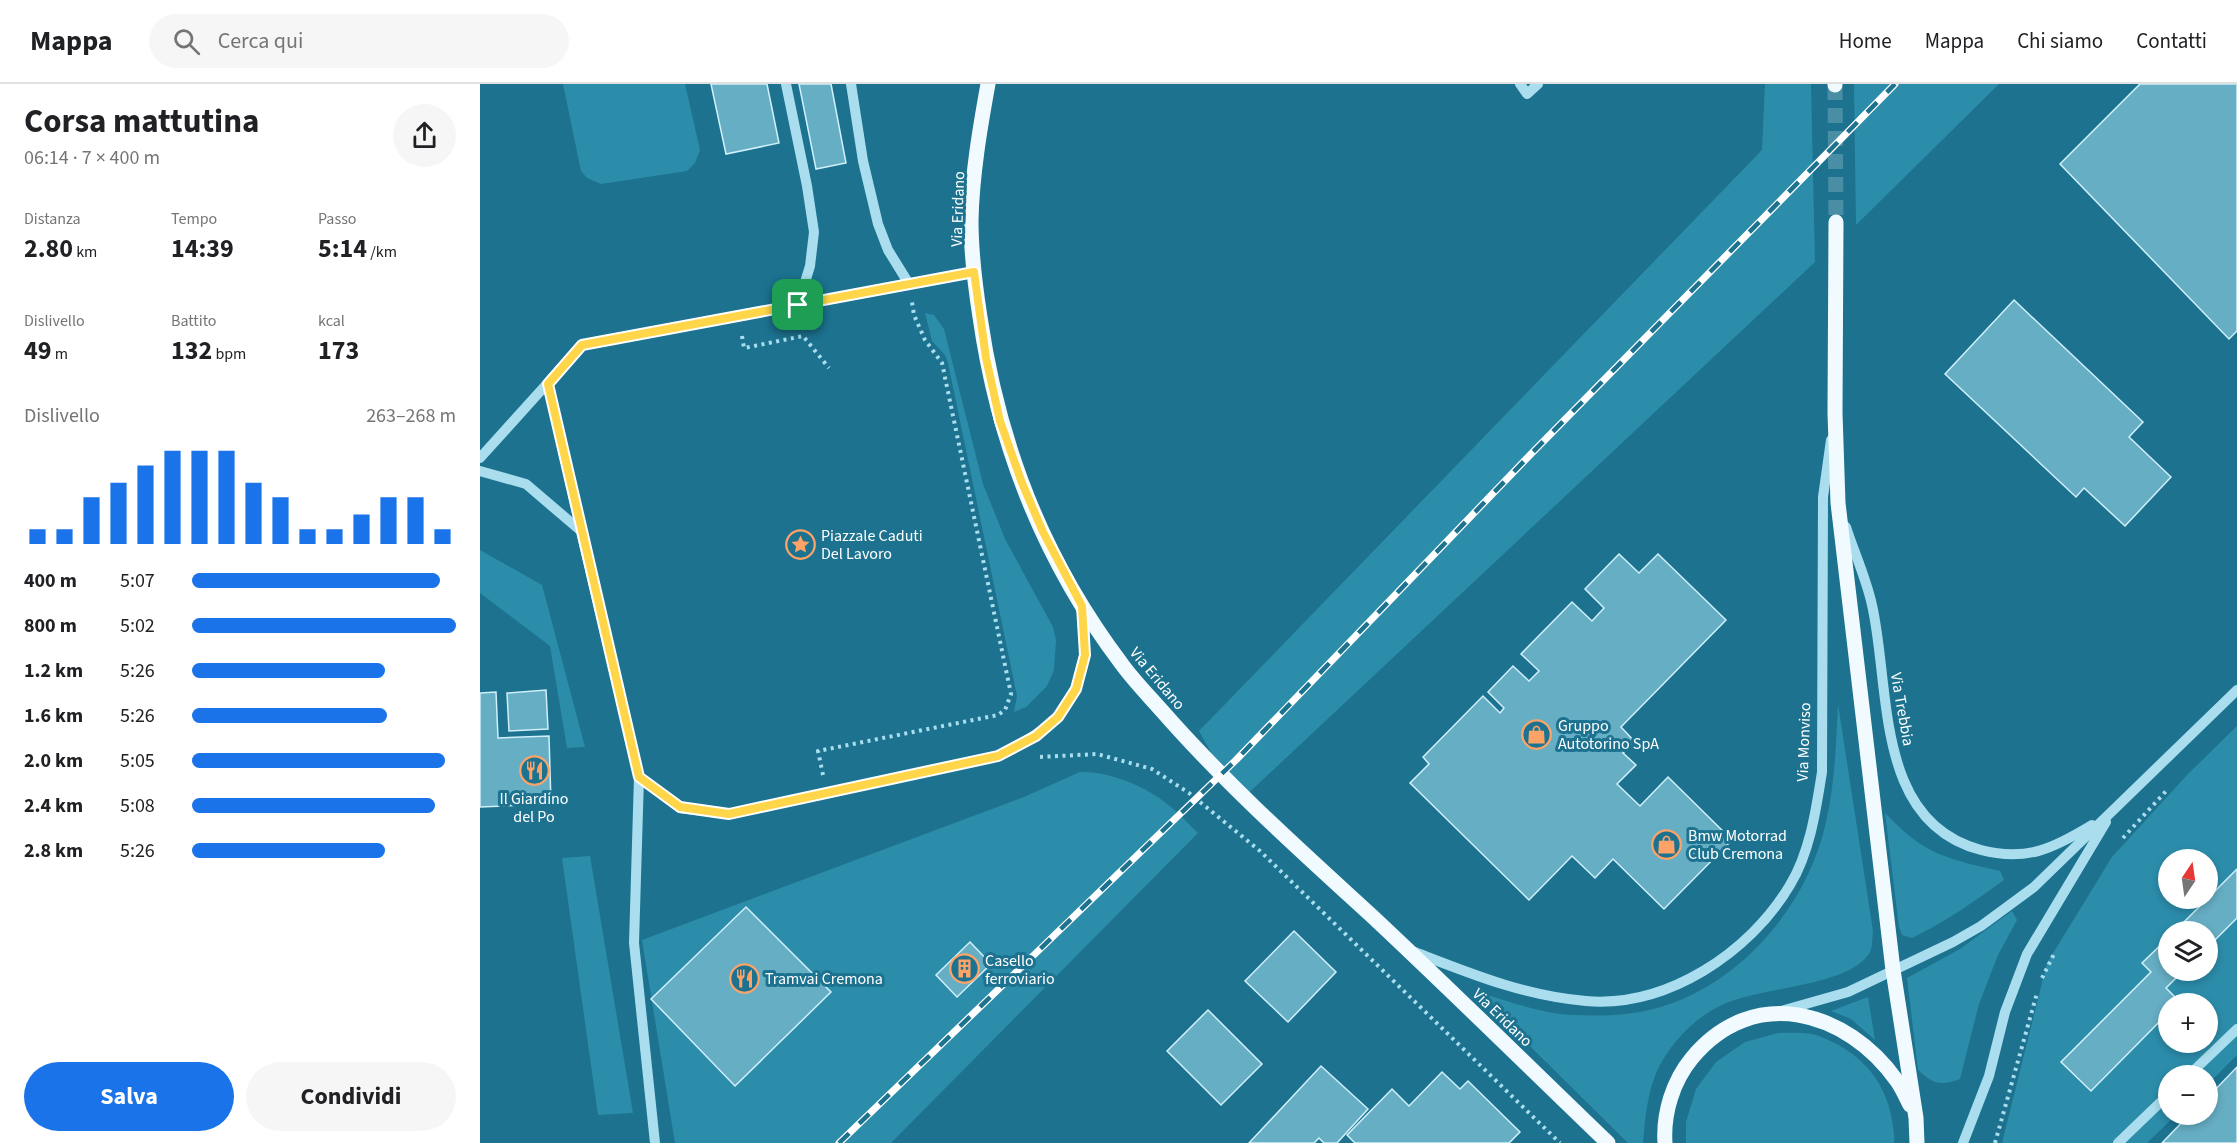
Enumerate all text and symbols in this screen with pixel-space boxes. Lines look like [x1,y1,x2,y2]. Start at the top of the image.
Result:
search box [149,14,569,68]
text: Mappa [30,21,113,61]
icon: search [170,25,203,58]
text: Cerca qui [218,25,303,57]
text: Home [1839,26,1892,56]
text: Mappa [1925,26,1984,56]
text: Chi siamo [2017,26,2103,56]
text: Contatti [2136,26,2207,56]
text: Corsa mattutina [24,98,259,145]
button: share [393,104,456,167]
text: 06:14 · 7 × 400 m [24,144,160,172]
street label: Via Eridano [946,171,970,247]
text: Distanza [24,208,81,230]
text: Tempo [171,208,217,230]
text: Passo [318,208,357,230]
text: 2.80 [24,230,73,267]
text: 14:39 [171,230,234,267]
text: 5:14 [318,230,367,267]
text: km [73,241,97,263]
text: /km [367,241,397,263]
pin [772,279,823,330]
icon: arrive [781,288,814,321]
text: Dislivello [24,310,85,332]
text: Battito [171,310,217,332]
text: kcal [318,310,345,332]
text: 49 [24,332,51,369]
text: 132 [171,332,212,369]
text: 173 [318,332,359,369]
text: m [51,343,68,365]
text: bpm [212,343,246,365]
text: Dislivello [24,402,100,430]
text: 263–268 m [366,402,456,430]
place label: Piazzale Caduti Del Lavoro [821,525,923,565]
place icon: Piazzale Caduti Del Lavoro [784,528,816,560]
text: 400 m [24,567,77,595]
text: 5:07 [120,567,155,595]
text: 800 m [24,612,77,640]
text: 5:02 [120,612,155,640]
street label: Via Eridano [1124,643,1190,715]
text: 1.2 km [24,657,83,685]
text: 5:26 [120,657,155,685]
street label: Via Trebbia [1885,671,1919,748]
text: 1.6 km [24,702,83,730]
text: 5:26 [120,702,155,730]
street label: Via Monviso [1792,702,1816,782]
place label: Gruppo Autotorino SpA [1558,715,1659,755]
shop icon: Gruppo Autotorino SpA [1521,718,1553,750]
text: 2.0 km [24,747,83,775]
text: 5:05 [120,747,155,775]
restaurant icon: Il Giardino del Po [518,754,550,786]
place label: Il Giardino del Po [500,788,569,828]
text: 2.4 km [24,792,83,820]
text: 5:08 [120,792,155,820]
place label: Bmw Motorrad Club Cremona [1688,825,1787,865]
shop icon: Bmw Motorrad Club Cremona [1651,828,1683,860]
text: 2.8 km [24,837,83,865]
text: 5:26 [120,837,155,865]
north arrow [2158,849,2218,909]
map controls [2158,849,2218,1125]
button: layers [2158,921,2218,981]
place label: Casello ferroviario [985,950,1055,990]
building icon: Casello ferroviario [948,953,980,985]
restaurant icon: Tramvai Cremona [728,962,760,994]
place label: Tramvai Cremona [765,968,883,990]
street label: Via Eridano [1467,984,1537,1052]
button: + [2158,993,2218,1053]
button: Salva [24,1062,234,1131]
button: Condividi [246,1062,456,1131]
button: − [2158,1065,2218,1125]

